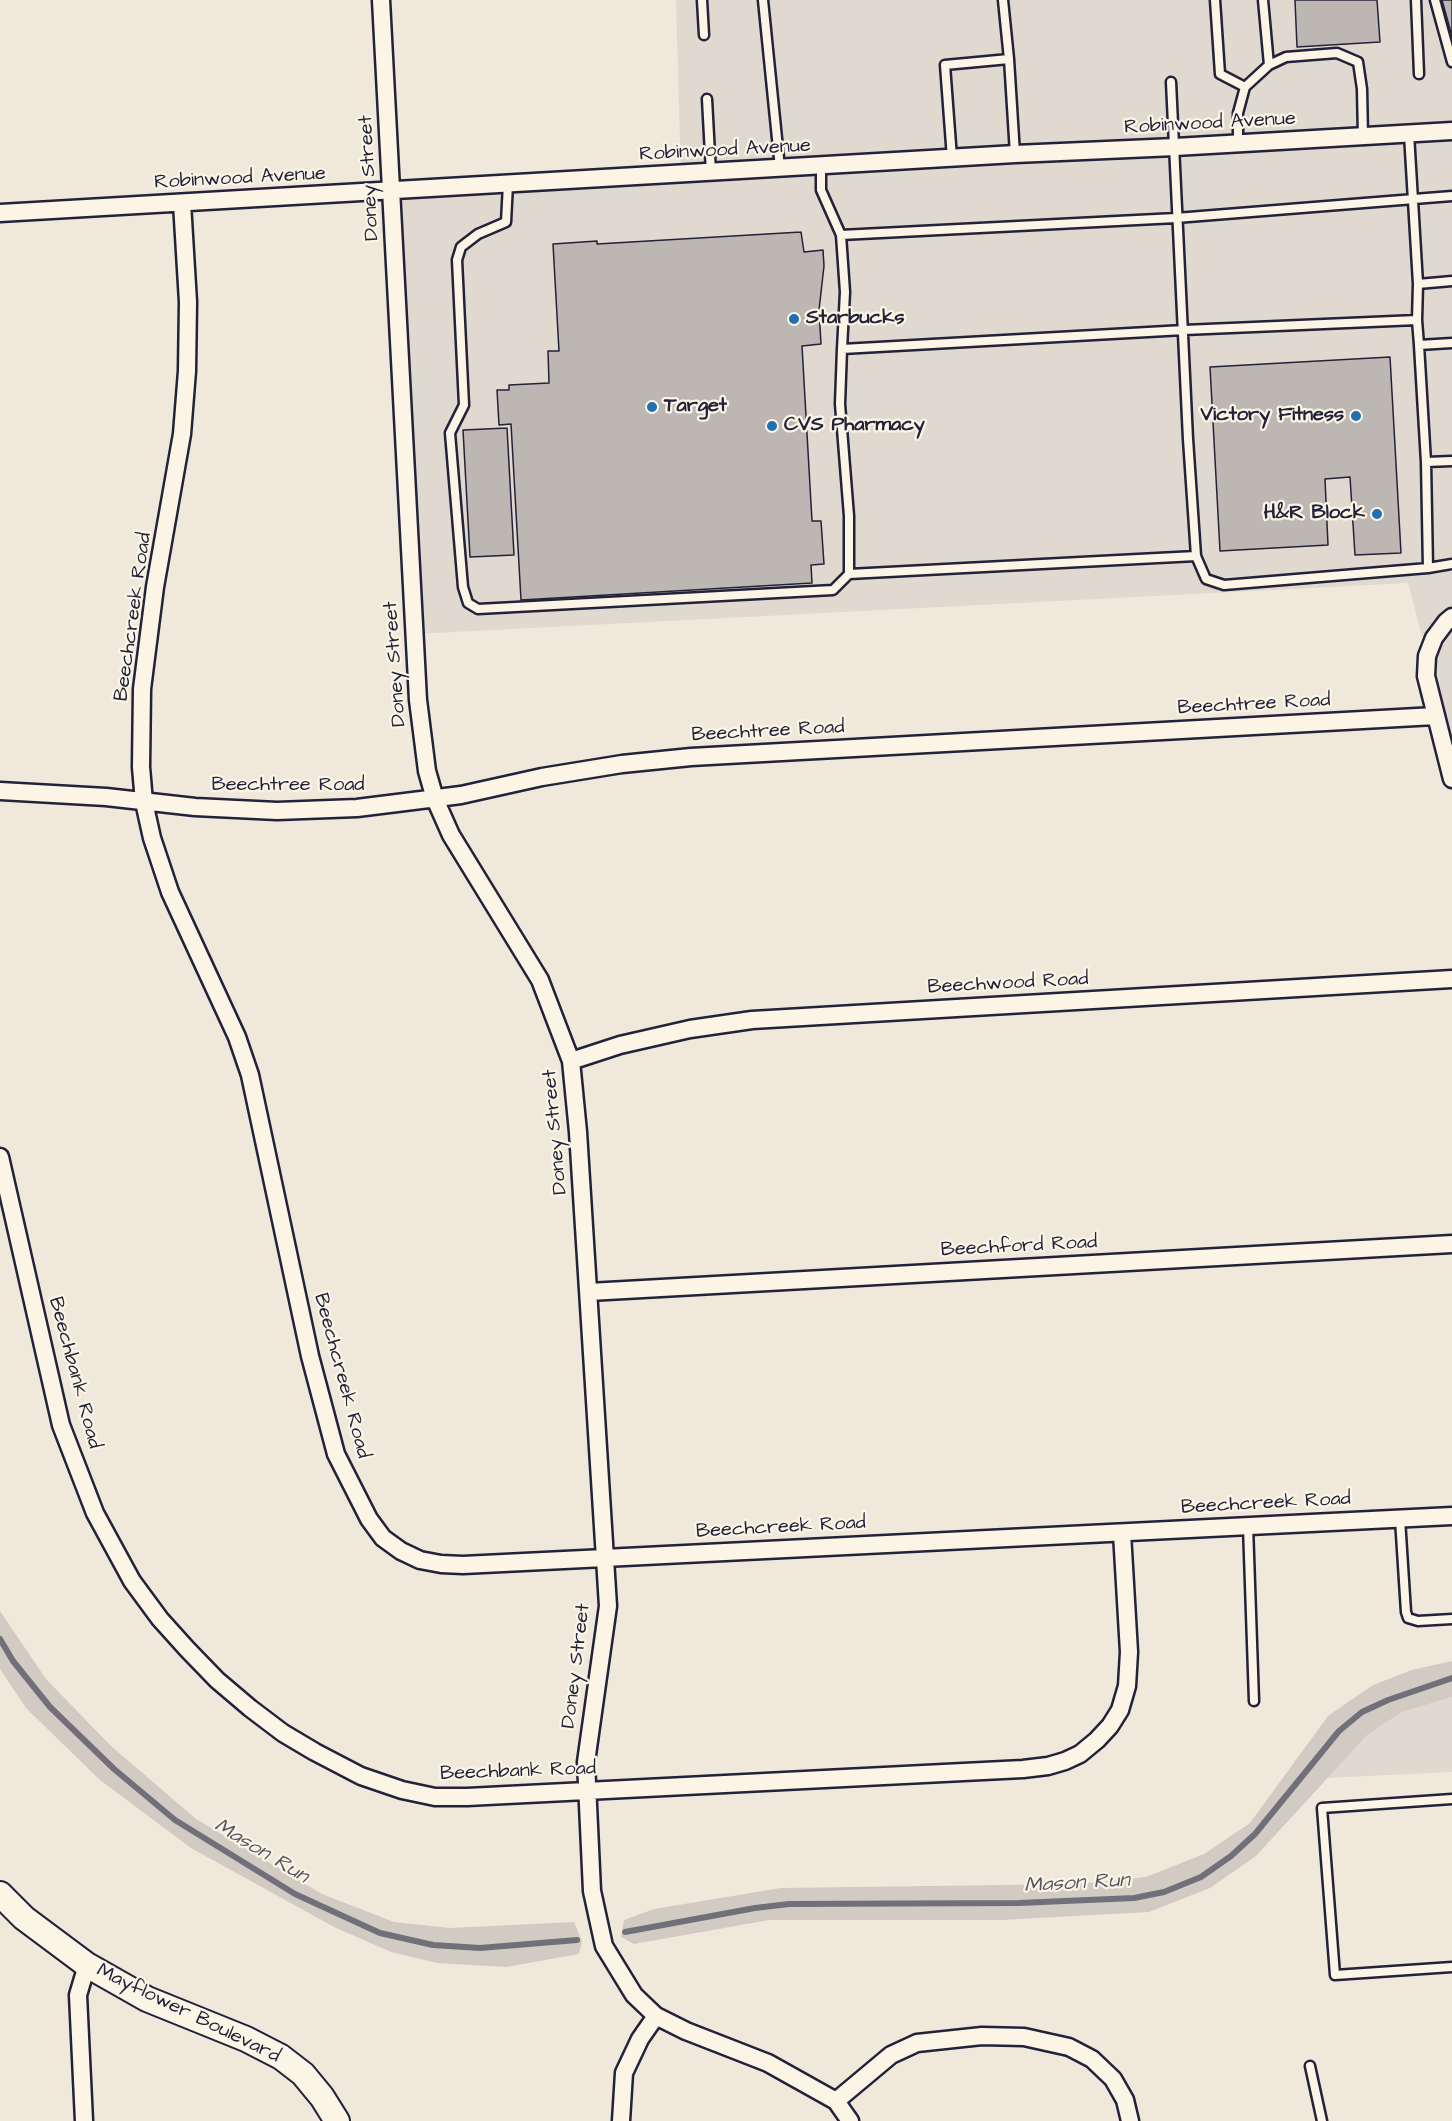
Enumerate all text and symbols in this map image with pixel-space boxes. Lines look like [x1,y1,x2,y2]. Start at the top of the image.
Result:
street label: Robinwood Avenue [1124,108,1296,140]
street label: Doney Street [355,115,385,241]
street label: Robinwood Avenue [639,135,811,167]
street label: Robinwood Avenue [154,163,326,195]
place label: Starbucks [806,307,905,331]
marker: Starbucks [787,312,801,326]
place label: Target [664,395,727,419]
marker: Target [645,400,659,414]
place label: Victory Fitness [1201,404,1344,428]
marker: Victory Fitness [1349,409,1363,423]
place label: CVS Pharmacy [784,414,925,438]
marker: CVS Pharmacy [765,419,779,433]
place label: H&R Block [1264,502,1365,526]
marker: H&R Block [1370,507,1384,521]
street label: Beechcreek Road [110,531,158,703]
street label: Doney Street [380,600,412,728]
street label: Beechtree Road [1177,689,1331,721]
street label: Beechtree Road [691,716,845,748]
street label: Beechtree Road [211,774,365,798]
street label: Beechwood Road [927,968,1089,1000]
street label: Doney Street [539,1068,573,1196]
street label: Beechford Road [940,1231,1098,1263]
street label: Beechcreek Road [307,1291,375,1461]
street label: Beechbank Road [42,1295,106,1451]
street label: Beechcreek Road [1180,1488,1352,1520]
street label: Beechcreek Road [695,1512,867,1544]
street label: Doney Street [557,1602,597,1730]
street label: Beechbank Road [440,1757,596,1787]
water label: Mason Run [209,1814,313,1890]
water label: Mason Run [1024,1869,1130,1899]
street label: Mayflower Boulevard [92,1959,284,2069]

